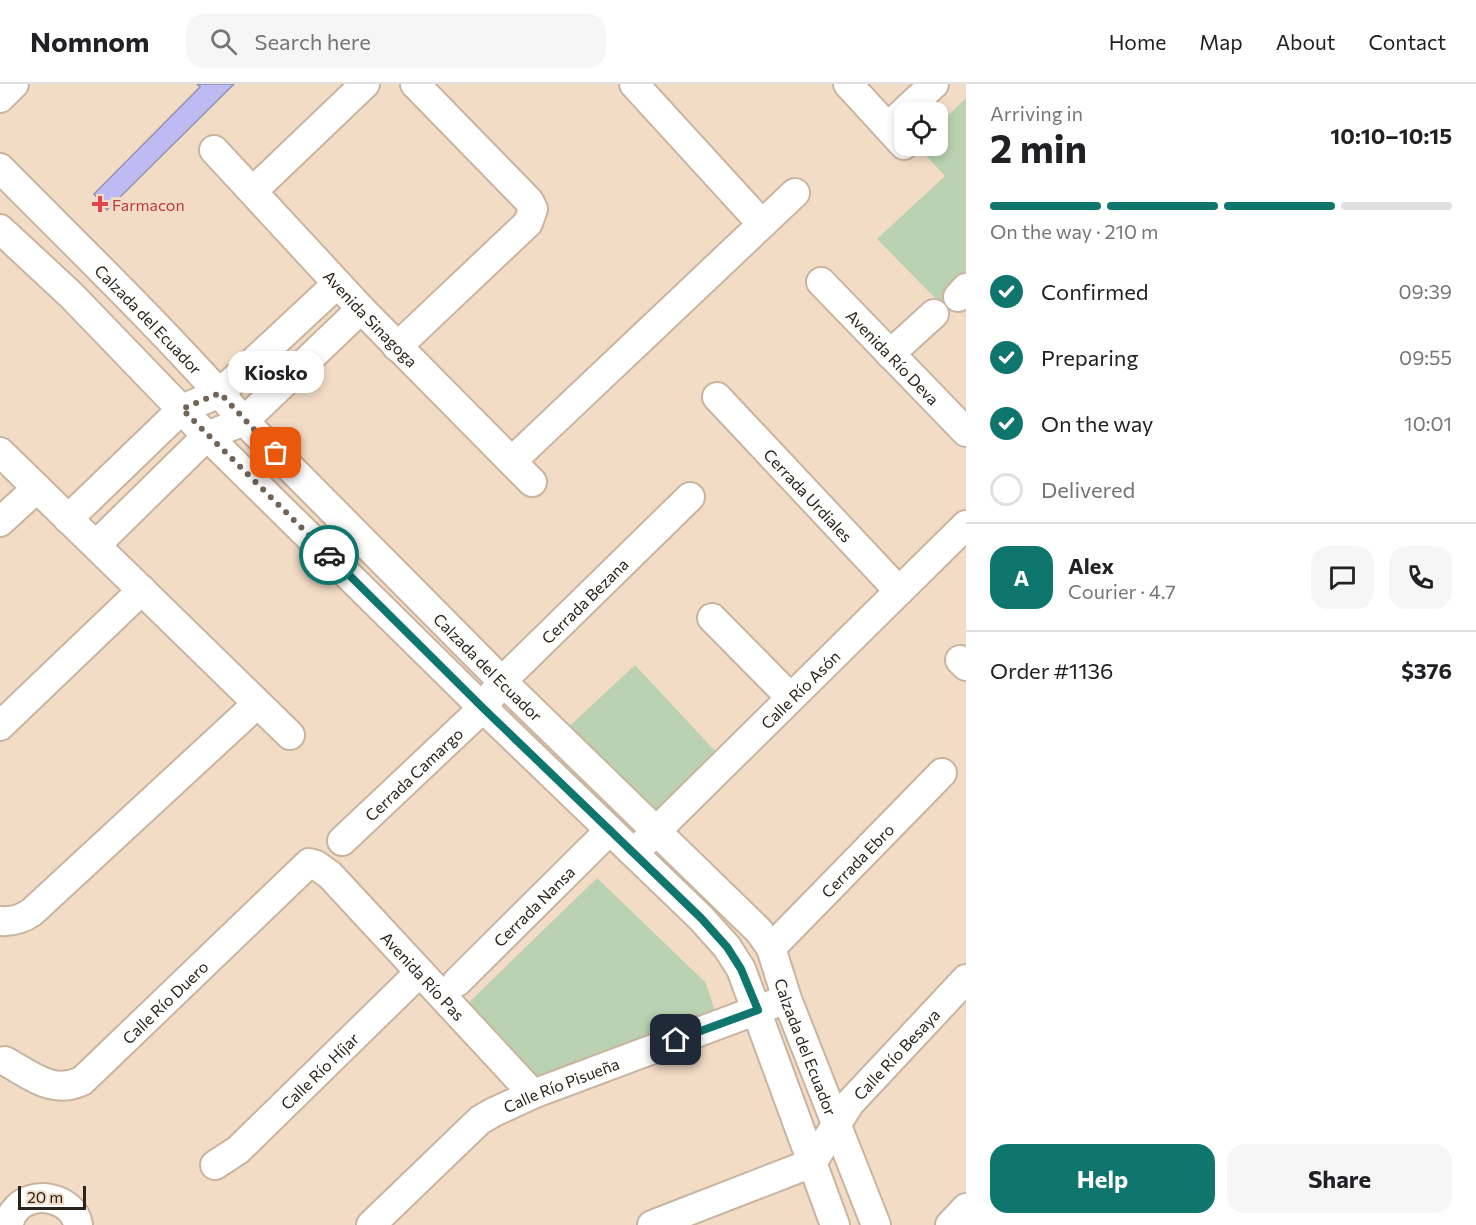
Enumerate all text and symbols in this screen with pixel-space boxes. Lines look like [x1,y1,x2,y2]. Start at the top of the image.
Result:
search box [186,14,606,68]
text: Nomnom [30,24,150,58]
icon: search [207,25,240,58]
text: Search here [255,28,371,55]
text: Home [1109,29,1166,54]
text: Map [1199,29,1243,54]
text: About [1276,29,1335,54]
text: Contact [1368,29,1446,54]
text: Arriving in [990,101,1083,125]
map controls [894,102,948,156]
button: locate [894,102,948,156]
text: 10:10–10:15 [1330,122,1452,149]
text: 2 min [990,123,1087,171]
place label: Farmacon [112,195,185,214]
marker: Farmacon [93,197,107,211]
text: On the way · 210 m [990,219,1158,243]
street label: Calzada del Ecuador [92,260,207,378]
street label: Avenida Sinagoga [320,266,422,370]
icon: check [990,275,1023,308]
text: Confirmed [1041,278,1148,305]
text: 09:39 [1399,279,1452,303]
street label: Avenida Río Deva [843,305,943,408]
icon: check [990,341,1023,374]
text: Preparing [1041,344,1138,371]
text: 09:55 [1399,345,1452,369]
callout: Kiosko [228,351,324,393]
text: Kiosko [244,360,308,384]
icon: check [990,407,1023,440]
text: On the way [1041,410,1153,437]
text: 10:01 [1404,411,1452,435]
pin [250,427,301,478]
icon: bag [259,436,292,469]
street label: Cerrada Urdiales [761,444,857,545]
text: Delivered [1041,476,1135,503]
courier [299,525,359,585]
icon: car [313,539,346,572]
button: chat [1311,546,1374,609]
button: phone [1389,546,1452,609]
text: Alex [1068,552,1114,579]
street label: Cerrada Bezana [537,554,632,647]
text: A [1014,564,1029,591]
text: Courier · 4.7 [1068,579,1176,603]
street label: Calzada del Ecuador [430,609,547,725]
street label: Calle Río Asón [756,646,843,732]
text: Order #1136 [990,657,1113,684]
text: $376 [1401,657,1452,684]
street label: Cerrada Camargo [360,723,466,824]
street label: Cerrada Ebro [817,819,897,901]
street label: Cerrada Nansa [489,862,578,950]
street label: Avenida Río Pas [378,927,469,1024]
street label: Calle Río Duero [118,956,211,1047]
street label: Calzada del Ecuador [772,976,841,1118]
street label: Calle Río Besaya [849,1004,943,1103]
pin [650,1014,701,1065]
icon: home [659,1023,692,1056]
street label: Calle Río Híjar [276,1028,363,1113]
street label: Calle Río Pisueña [500,1053,622,1116]
button: Help [990,1144,1215,1213]
button: Share [1227,1144,1452,1213]
scale bar [18,1183,86,1210]
text: 20 m [27,1187,63,1206]

